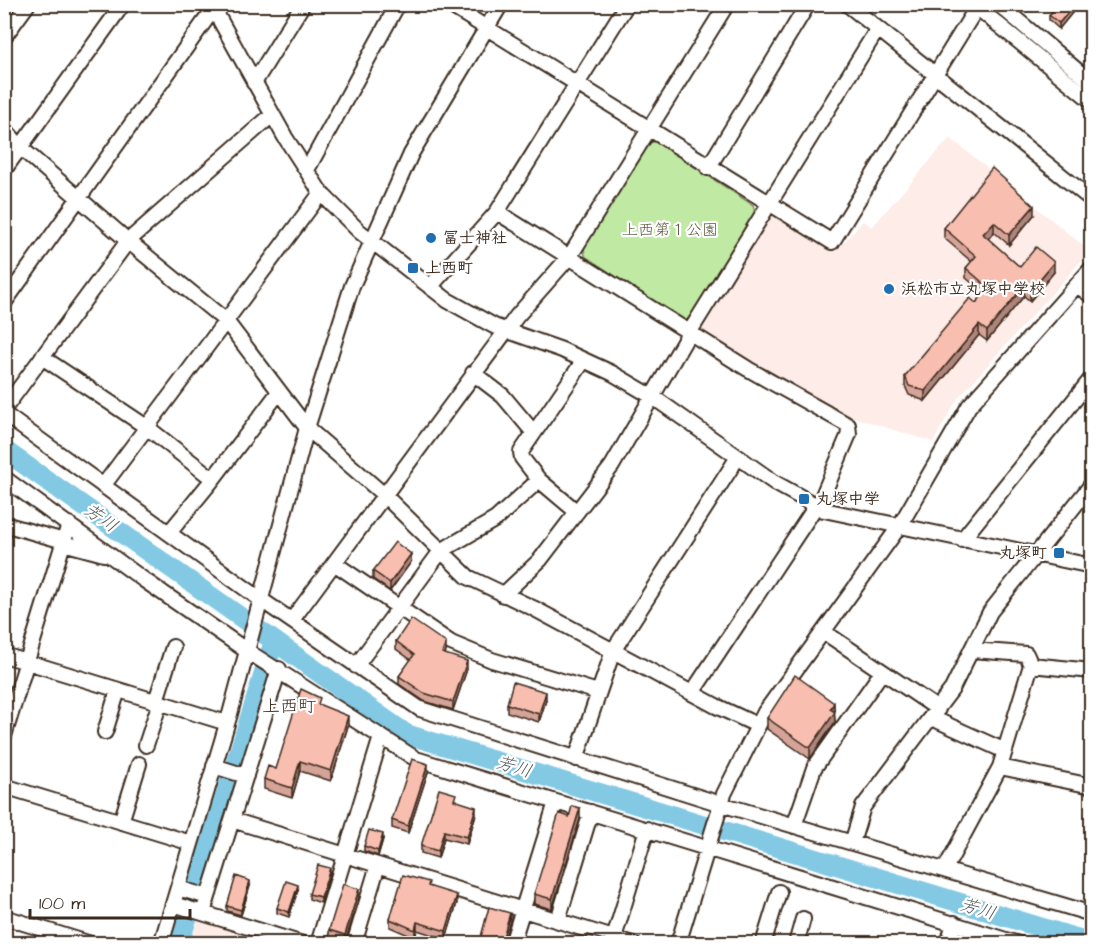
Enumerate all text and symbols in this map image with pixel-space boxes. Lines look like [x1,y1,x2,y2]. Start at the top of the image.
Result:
park label: 上西第１公園 [622,219,718,241]
place label: 冨士神社 [443,227,507,249]
marker: 冨士神社 [424,231,438,245]
place label: 上西町 [425,257,473,279]
marker: 上西町 [406,261,420,275]
place label: 浜松市立丸塚中学校 [901,278,1045,300]
marker: 浜松市立丸塚中学校 [882,282,896,296]
place label: 丸塚中学 [816,488,880,510]
marker: 丸塚中学 [797,492,811,506]
water label: 芳川 [79,497,123,539]
place label: 丸塚町 [999,542,1047,564]
marker: 丸塚町 [1052,546,1066,560]
district label: 上西町 [262,694,316,719]
water label: 芳川 [493,750,535,784]
scale bar [30,882,190,920]
text: 100 m [39,891,85,916]
water label: 芳川 [957,892,999,926]

